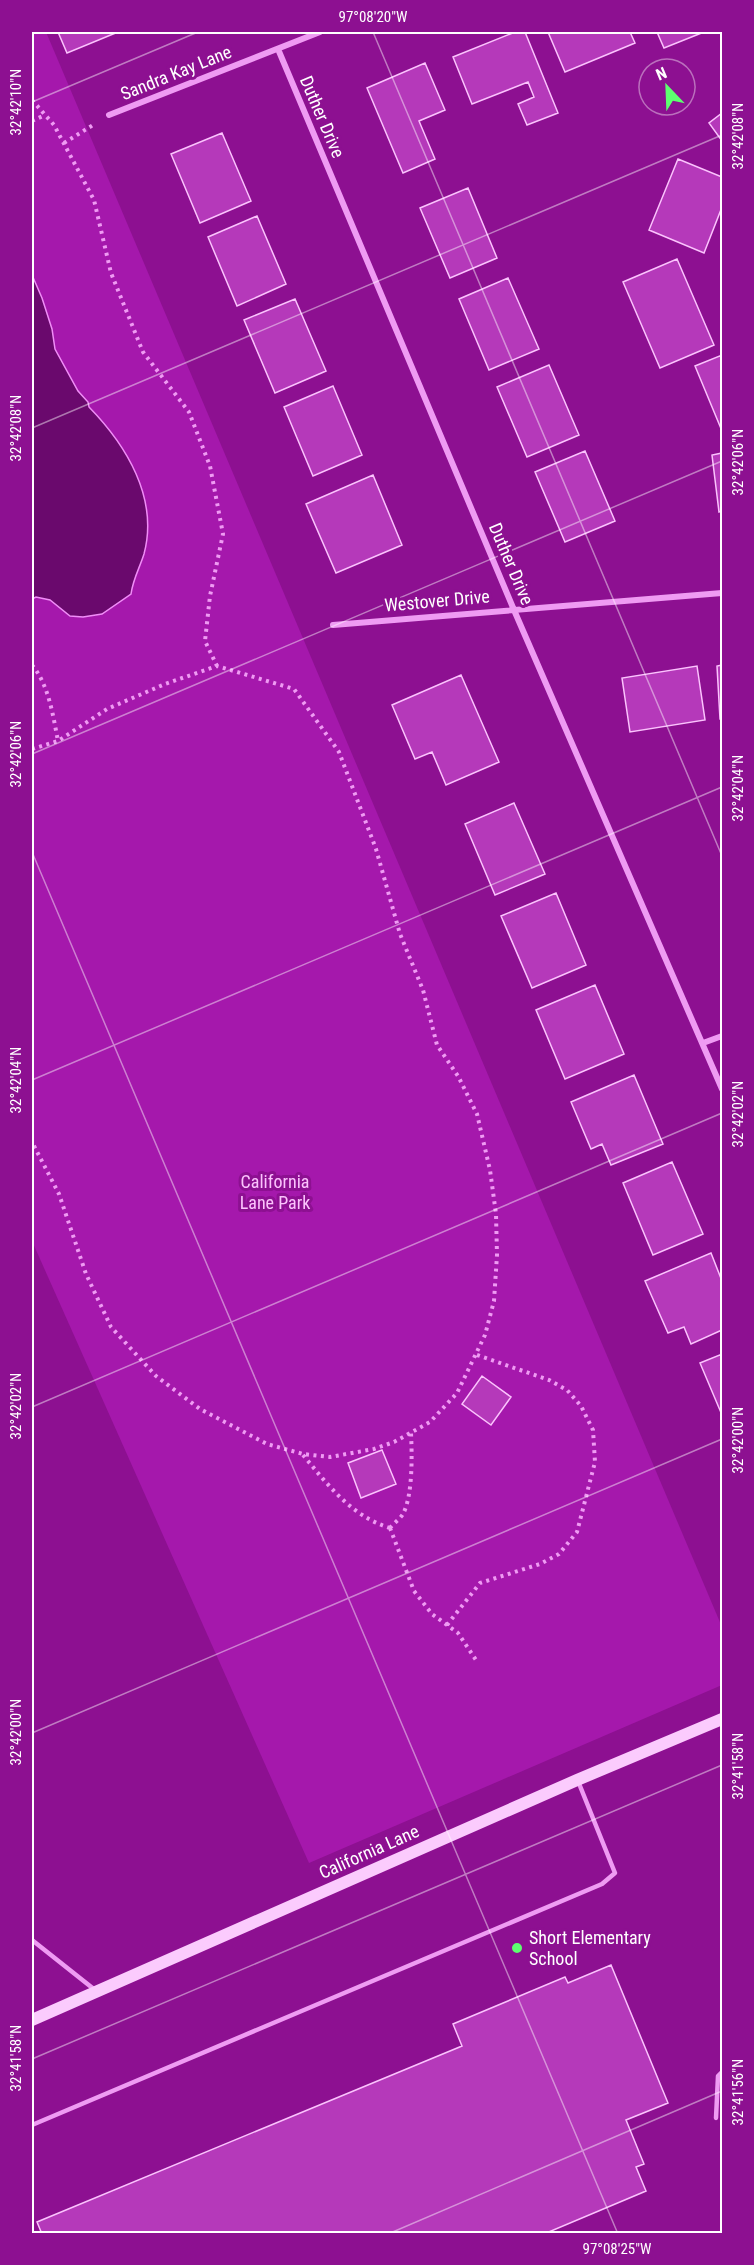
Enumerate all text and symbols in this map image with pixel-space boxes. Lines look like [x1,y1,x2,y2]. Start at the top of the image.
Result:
text: 97°08'20"W [339,8,408,26]
street label: Sandra Kay Lane [117,41,234,104]
north arrow [637,57,697,117]
text: N [653,63,670,84]
text: 32°42'10"N [7,69,25,135]
street label: Duther Drive [296,73,349,161]
text: 32°42'08"N [729,103,747,169]
text: 32°42'08"N [7,395,25,461]
text: 32°42'06"N [729,429,747,495]
street label: Duther Drive [485,520,538,608]
street label: Westover Drive [383,585,491,616]
text: 32°42'06"N [7,721,25,787]
text: 32°42'04"N [729,755,747,821]
text: 32°42'04"N [7,1047,25,1113]
text: 32°42'02"N [729,1081,747,1147]
park label: California Lane Park [240,1171,310,1213]
text: 32°42'02"N [7,1373,25,1439]
text: 32°42'00"N [729,1407,747,1473]
text: 32°42'00"N [7,1699,25,1765]
text: 32°41'58"N [729,1733,747,1799]
street label: California Lane [316,1820,422,1883]
place label: Short Elementary School [529,1927,651,1969]
marker: Short Elementary School [510,1941,524,1955]
text: 32°41'58"N [7,2025,25,2091]
text: 32°41'56"N [729,2059,747,2125]
text: 97°08'25"W [583,2240,652,2258]

